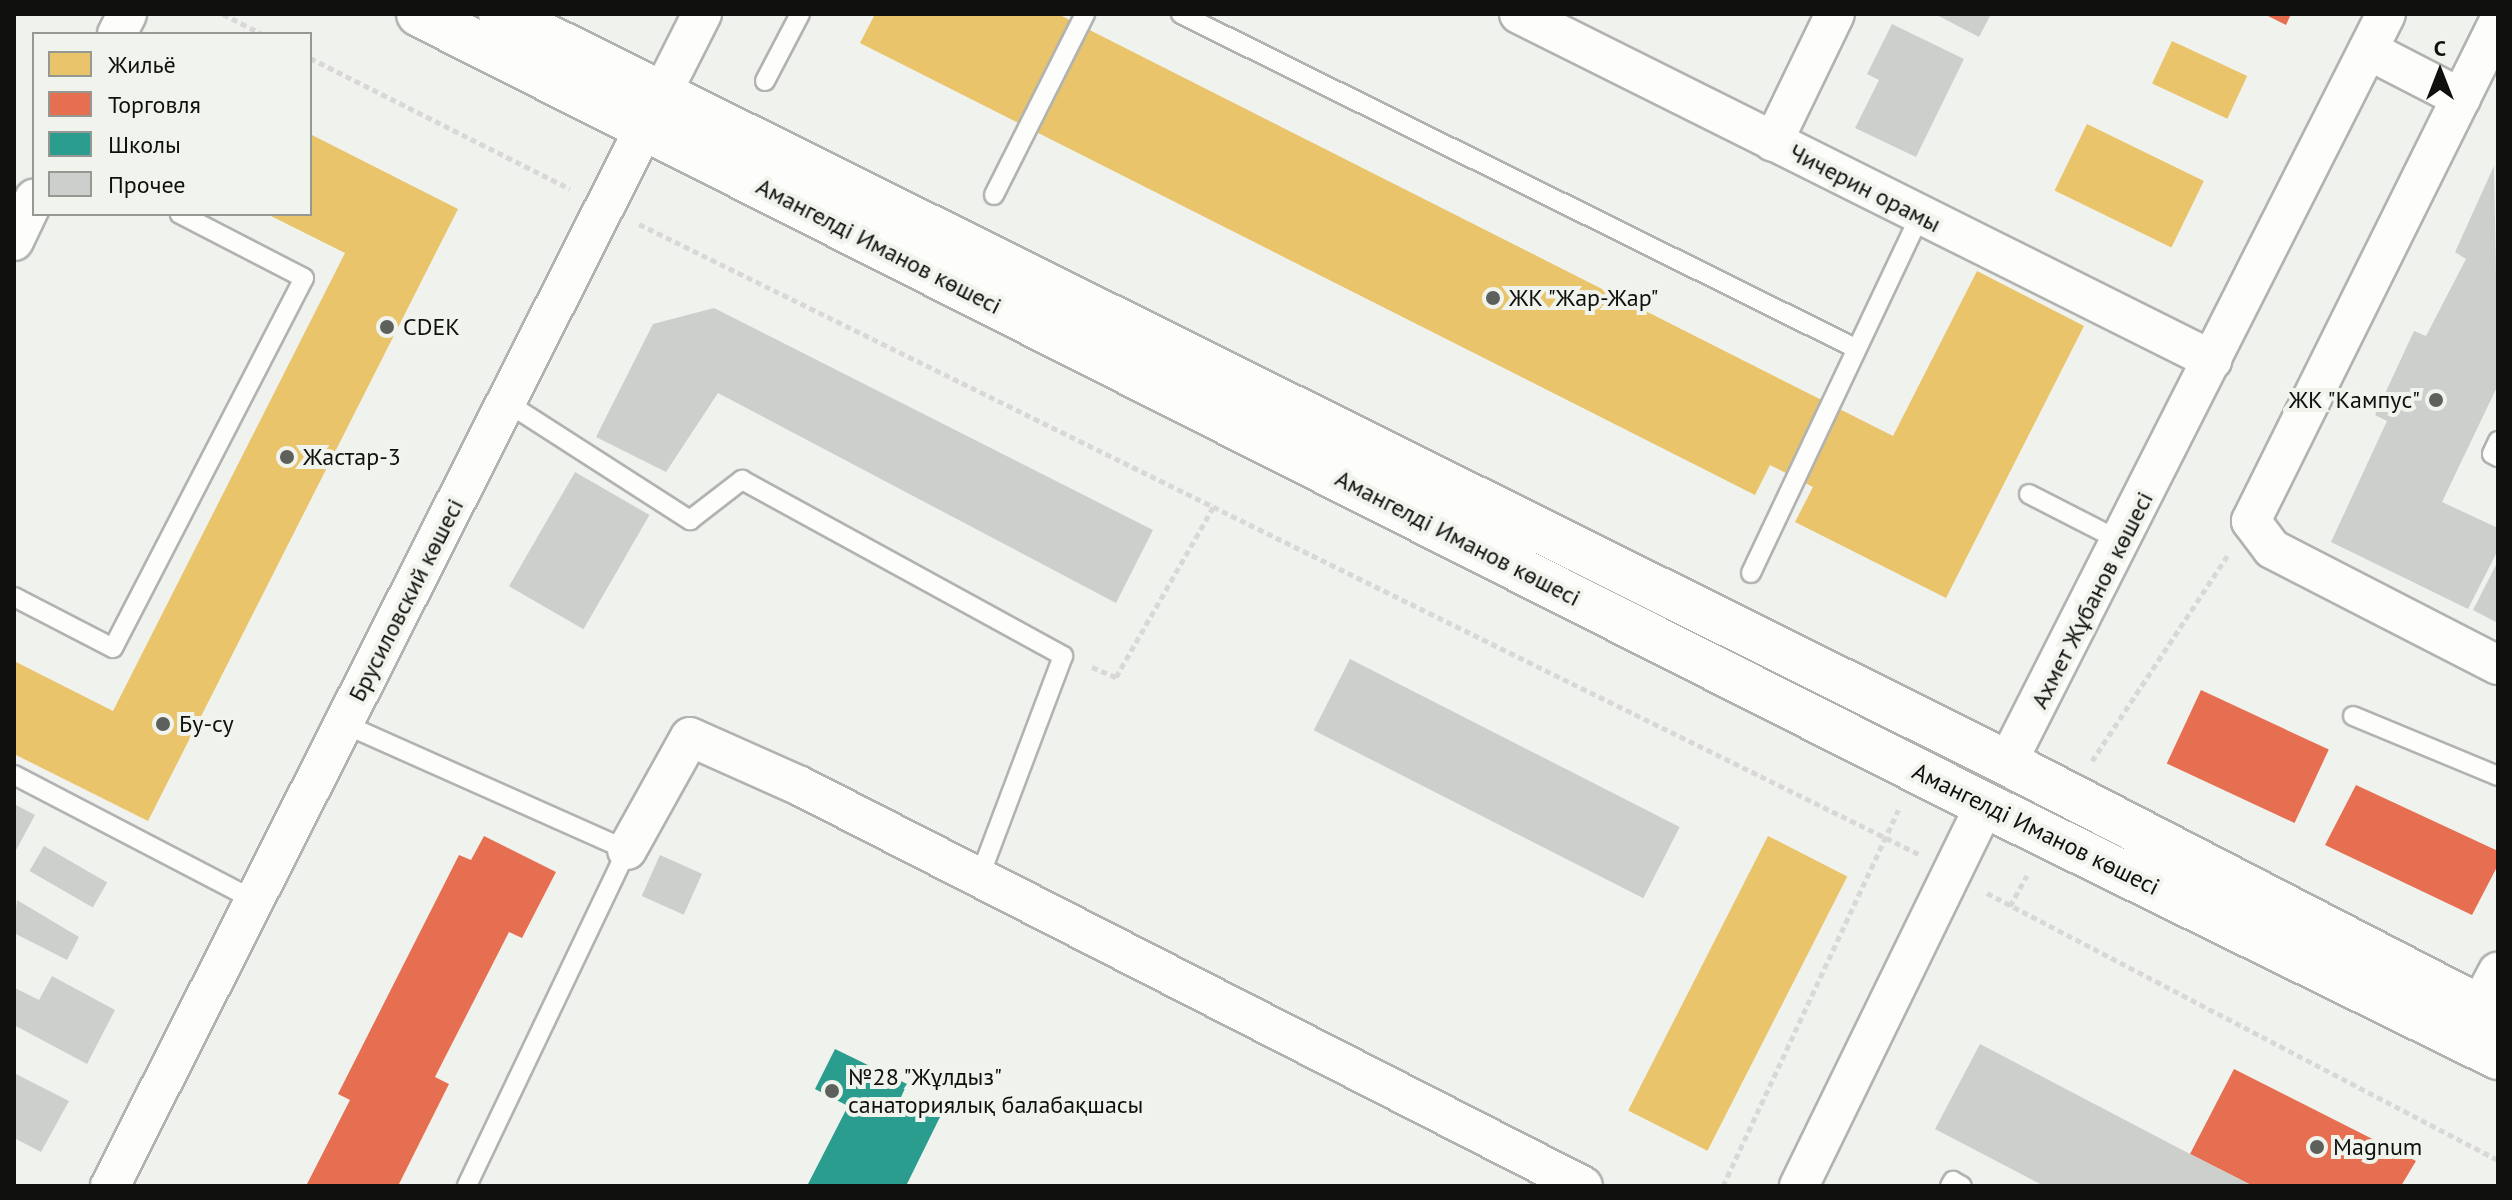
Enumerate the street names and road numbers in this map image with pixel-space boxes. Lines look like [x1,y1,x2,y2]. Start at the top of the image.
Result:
street label: Чичерин орамы [1784,137,1946,239]
street label: Амангелді Иманов көшесі [752,172,1006,320]
street label: Амангелді Иманов көшесі [1331,464,1585,612]
street label: Ахмет Жұбанов көшесі [2025,486,2159,714]
street label: Брусиловский көшесі [342,494,470,706]
street label: Амангелді Иманов көшесі [1908,757,2164,901]

